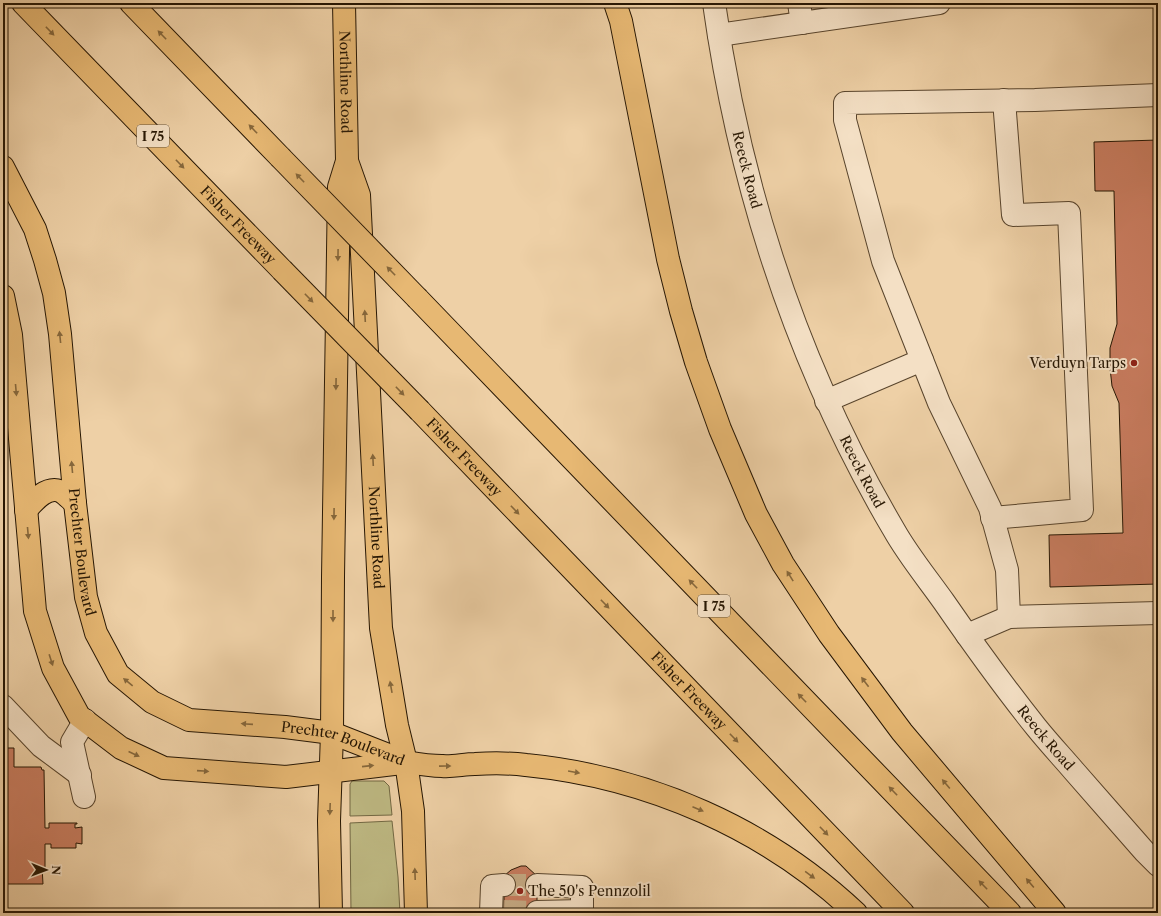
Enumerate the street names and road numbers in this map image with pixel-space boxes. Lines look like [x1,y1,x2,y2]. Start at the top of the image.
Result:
street label: Northline Road [336,30,355,134]
road number: I 75 [137,125,169,147]
street label: Reeck Road [729,129,766,211]
street label: Fisher Freeway [196,182,280,268]
street label: Fisher Freeway [423,414,506,500]
street label: Reeck Road [836,432,889,512]
street label: Northline Road [365,486,388,590]
street label: Prechter Boulevard [65,487,100,618]
road number: I 75 [698,595,730,617]
street label: Fisher Freeway [647,648,731,734]
street label: Reeck Road [1013,702,1079,774]
street label: Prechter Boulevard [280,718,408,770]

